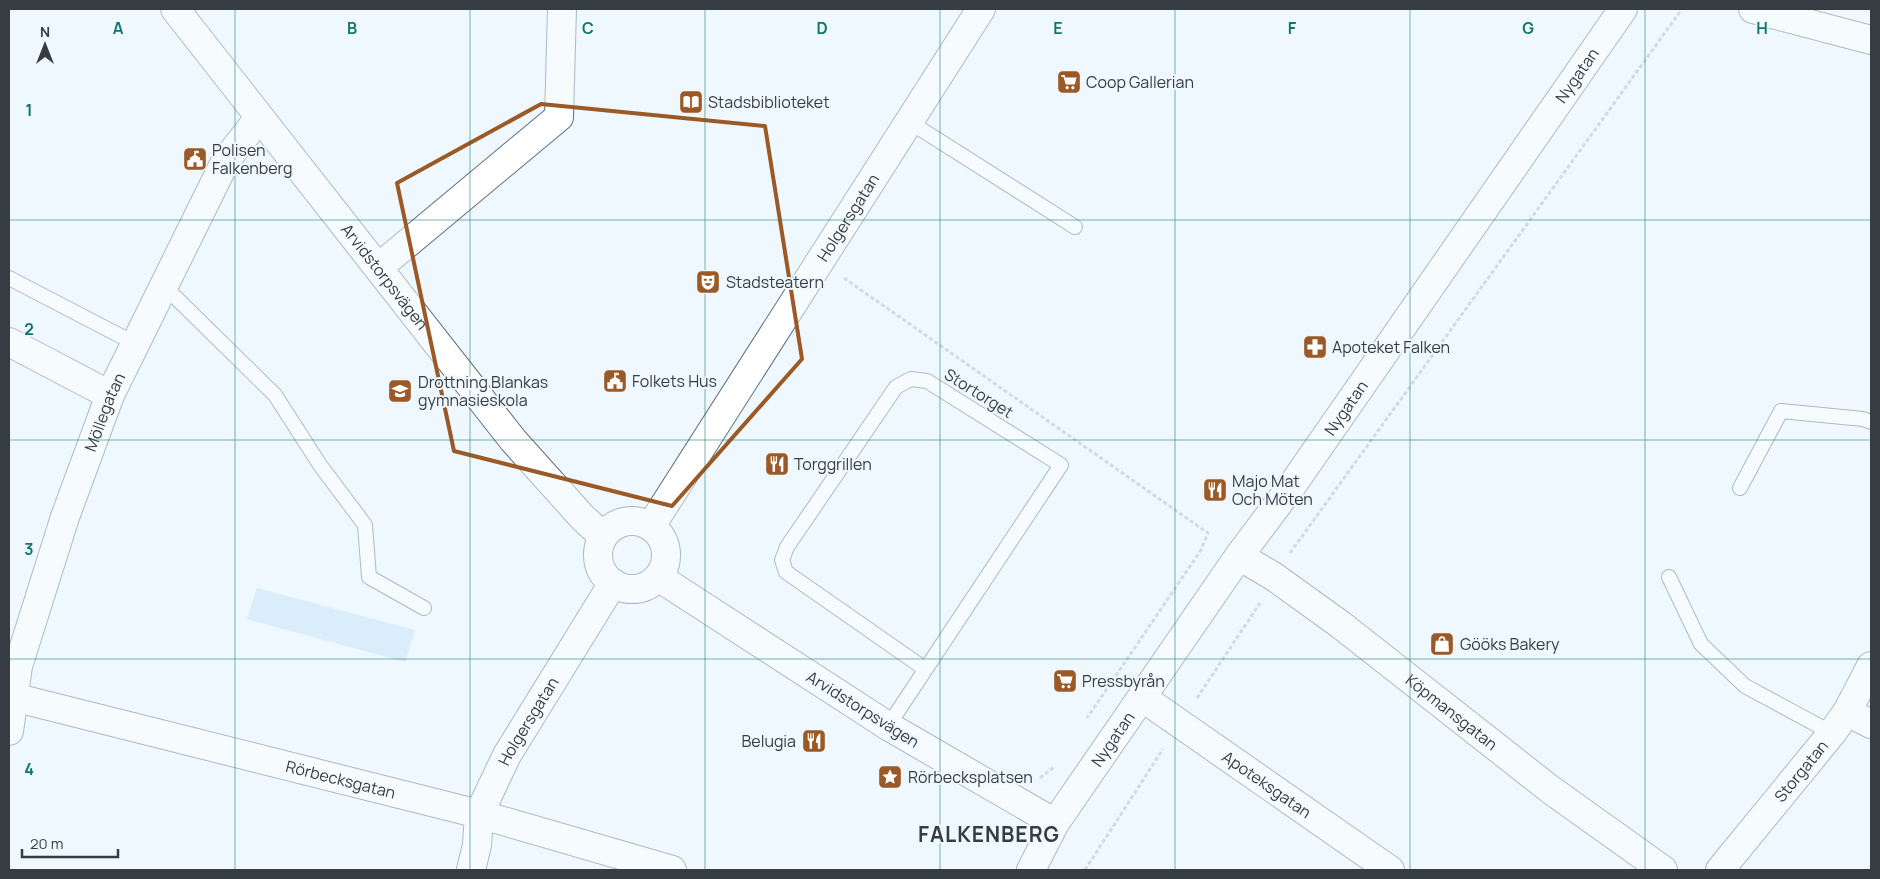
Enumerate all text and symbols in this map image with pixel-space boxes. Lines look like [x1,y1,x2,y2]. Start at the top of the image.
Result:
text: A [113,17,124,39]
text: B [347,17,357,39]
text: C [582,17,594,39]
text: D [816,17,828,39]
text: E [1053,17,1063,39]
text: F [1288,17,1297,39]
text: G [1522,17,1534,39]
text: H [1756,17,1768,39]
north arrow [20,20,70,70]
text: N [40,22,50,41]
street label: Nygatan [1550,43,1604,107]
supermarket icon: Coop Gallerian [1056,69,1082,95]
place label: Coop Gallerian [1086,71,1194,93]
library icon: Stadsbiblioteket [678,89,704,115]
place label: Stadsbiblioteket [708,91,830,113]
text: 1 [25,99,33,121]
place label: Polisen Falkenberg [212,139,293,179]
public building icon: Polisen Falkenberg [182,146,208,172]
street label: Holgersgatan [812,169,884,266]
street label: Arvidstorpsvägen [336,219,433,334]
theatre icon: Stadsteatern [695,269,721,295]
place label: Stadsteatern [726,271,824,293]
text: 2 [24,318,34,340]
pharmacy icon: Apoteket Falken [1302,334,1328,360]
place label: Apoteket Falken [1332,336,1450,358]
street label: Stortorget [940,363,1018,423]
public building icon: Folkets Hus [602,368,628,394]
street label: Möllegatan [79,369,130,455]
place label: Folkets Hus [632,370,717,392]
place label: Drottning Blankas gymnasieskola [418,371,548,411]
street label: Nygatan [1319,376,1373,440]
school or university icon: Drottning Blankas gymnasieskola [387,378,413,404]
restaurant icon: Torggrillen [764,451,790,477]
place label: Torggrillen [794,453,872,475]
place label: Majo Mat Och Möten [1232,470,1313,510]
restaurant icon: Majo Mat Och Möten [1202,477,1228,503]
text: 3 [24,538,34,560]
shop icon: Gööks Bakery [1429,631,1455,657]
place label: Gööks Bakery [1460,633,1560,655]
street label: Arvidstorpsvägen [802,665,924,753]
supermarket icon: Pressbyrån [1052,668,1078,694]
street label: Köpmansgatan [1401,669,1502,755]
place label: Pressbyrån [1082,670,1165,692]
street label: Holgersgatan [493,673,564,769]
street label: Nygatan [1086,707,1140,771]
restaurant icon: Belugia [801,728,827,754]
place label: Belugia [742,730,796,752]
street label: Storgatan [1769,735,1833,807]
street label: Apoteksgatan [1218,746,1316,823]
street label: Rörbecksgatan [284,755,398,804]
text: 4 [24,758,34,780]
place icon: Rörbecksplatsen [877,764,903,790]
place label: Rörbecksplatsen [908,766,1033,788]
district label: FALKENBERG [918,820,1060,848]
scale bar [22,826,119,858]
text: 20 m [30,833,63,854]

